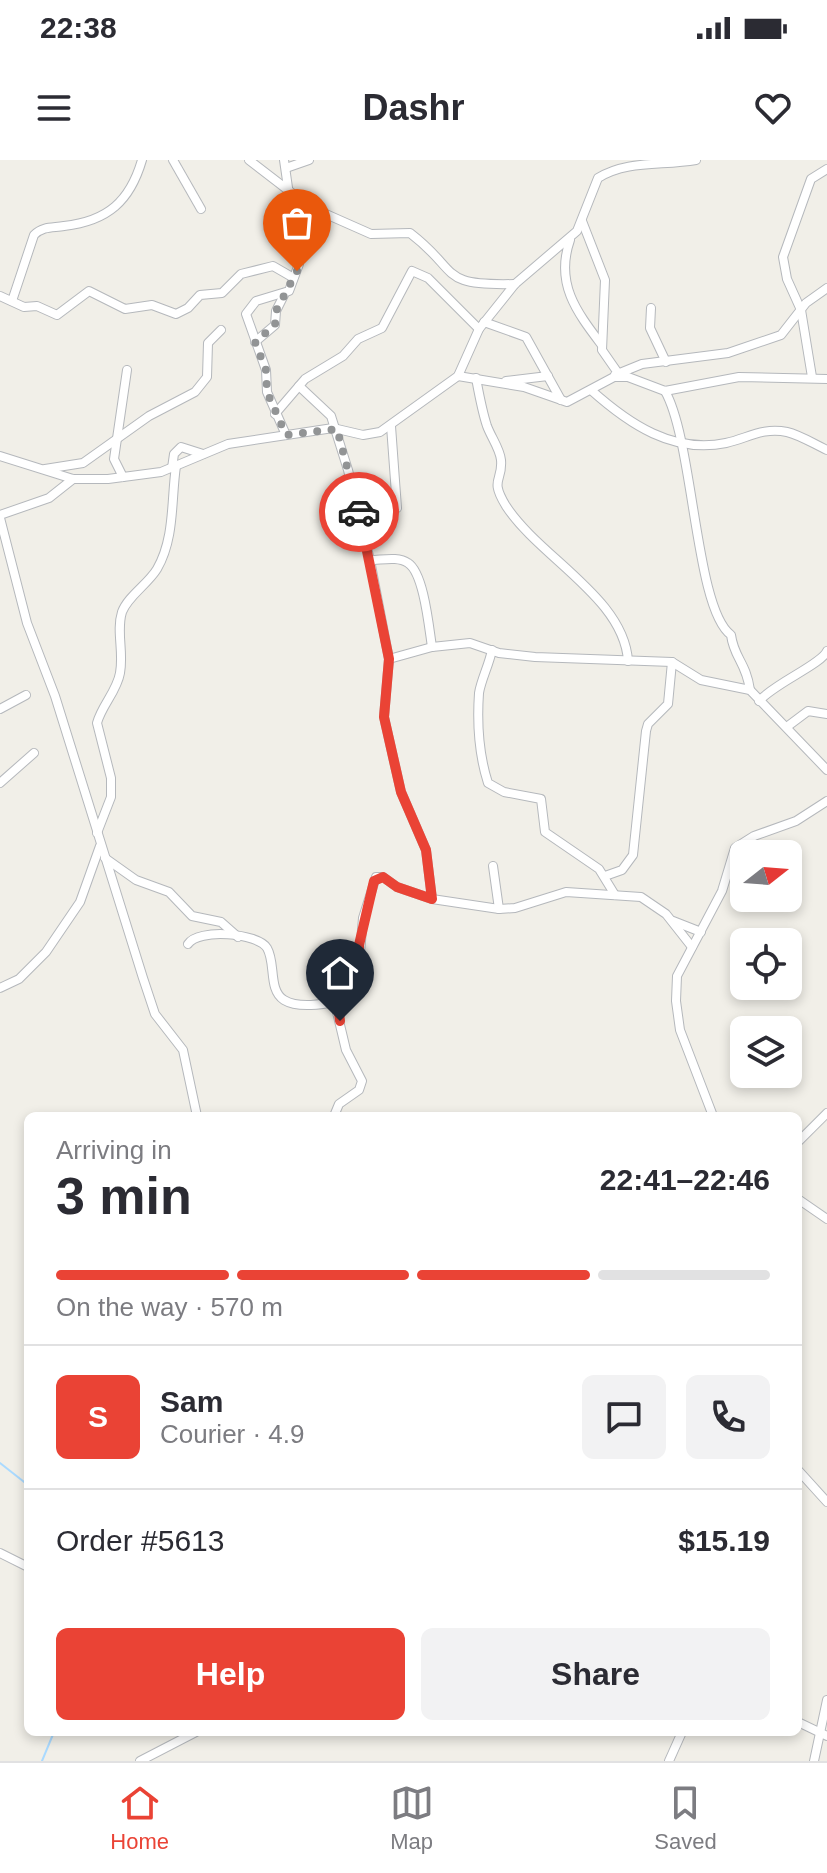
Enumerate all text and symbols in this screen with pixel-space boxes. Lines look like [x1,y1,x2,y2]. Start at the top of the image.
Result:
text: 22:38 [40,11,117,44]
icon: menu [32,86,76,130]
icon: heart [751,86,795,130]
text: Dashr [362,87,465,128]
pin [263,189,331,271]
icon: bag [275,201,319,245]
courier [319,472,399,552]
icon: car [337,490,381,534]
north arrow [730,840,802,912]
map controls [730,840,802,1088]
button: locate [730,928,802,1000]
pin [306,939,374,1021]
icon: home [318,951,362,995]
button: layers [730,1016,802,1088]
text: Arriving in [56,1135,172,1165]
text: 22:41–22:46 [600,1163,770,1196]
text: 3 min [56,1167,192,1225]
text: On the way · 570 m [56,1292,283,1322]
button: chat [582,1375,666,1459]
button: phone [686,1375,770,1459]
text: Sam [160,1385,223,1418]
text: S [88,1400,108,1433]
text: Courier · 4.9 [160,1419,305,1449]
text: Order #5613 [56,1524,224,1557]
text: $15.19 [678,1524,770,1557]
button: Help [56,1628,405,1720]
button: Share [421,1628,770,1720]
tab: Home [110,1781,169,1855]
tab: Map [390,1781,434,1855]
tab: Saved [654,1781,717,1855]

